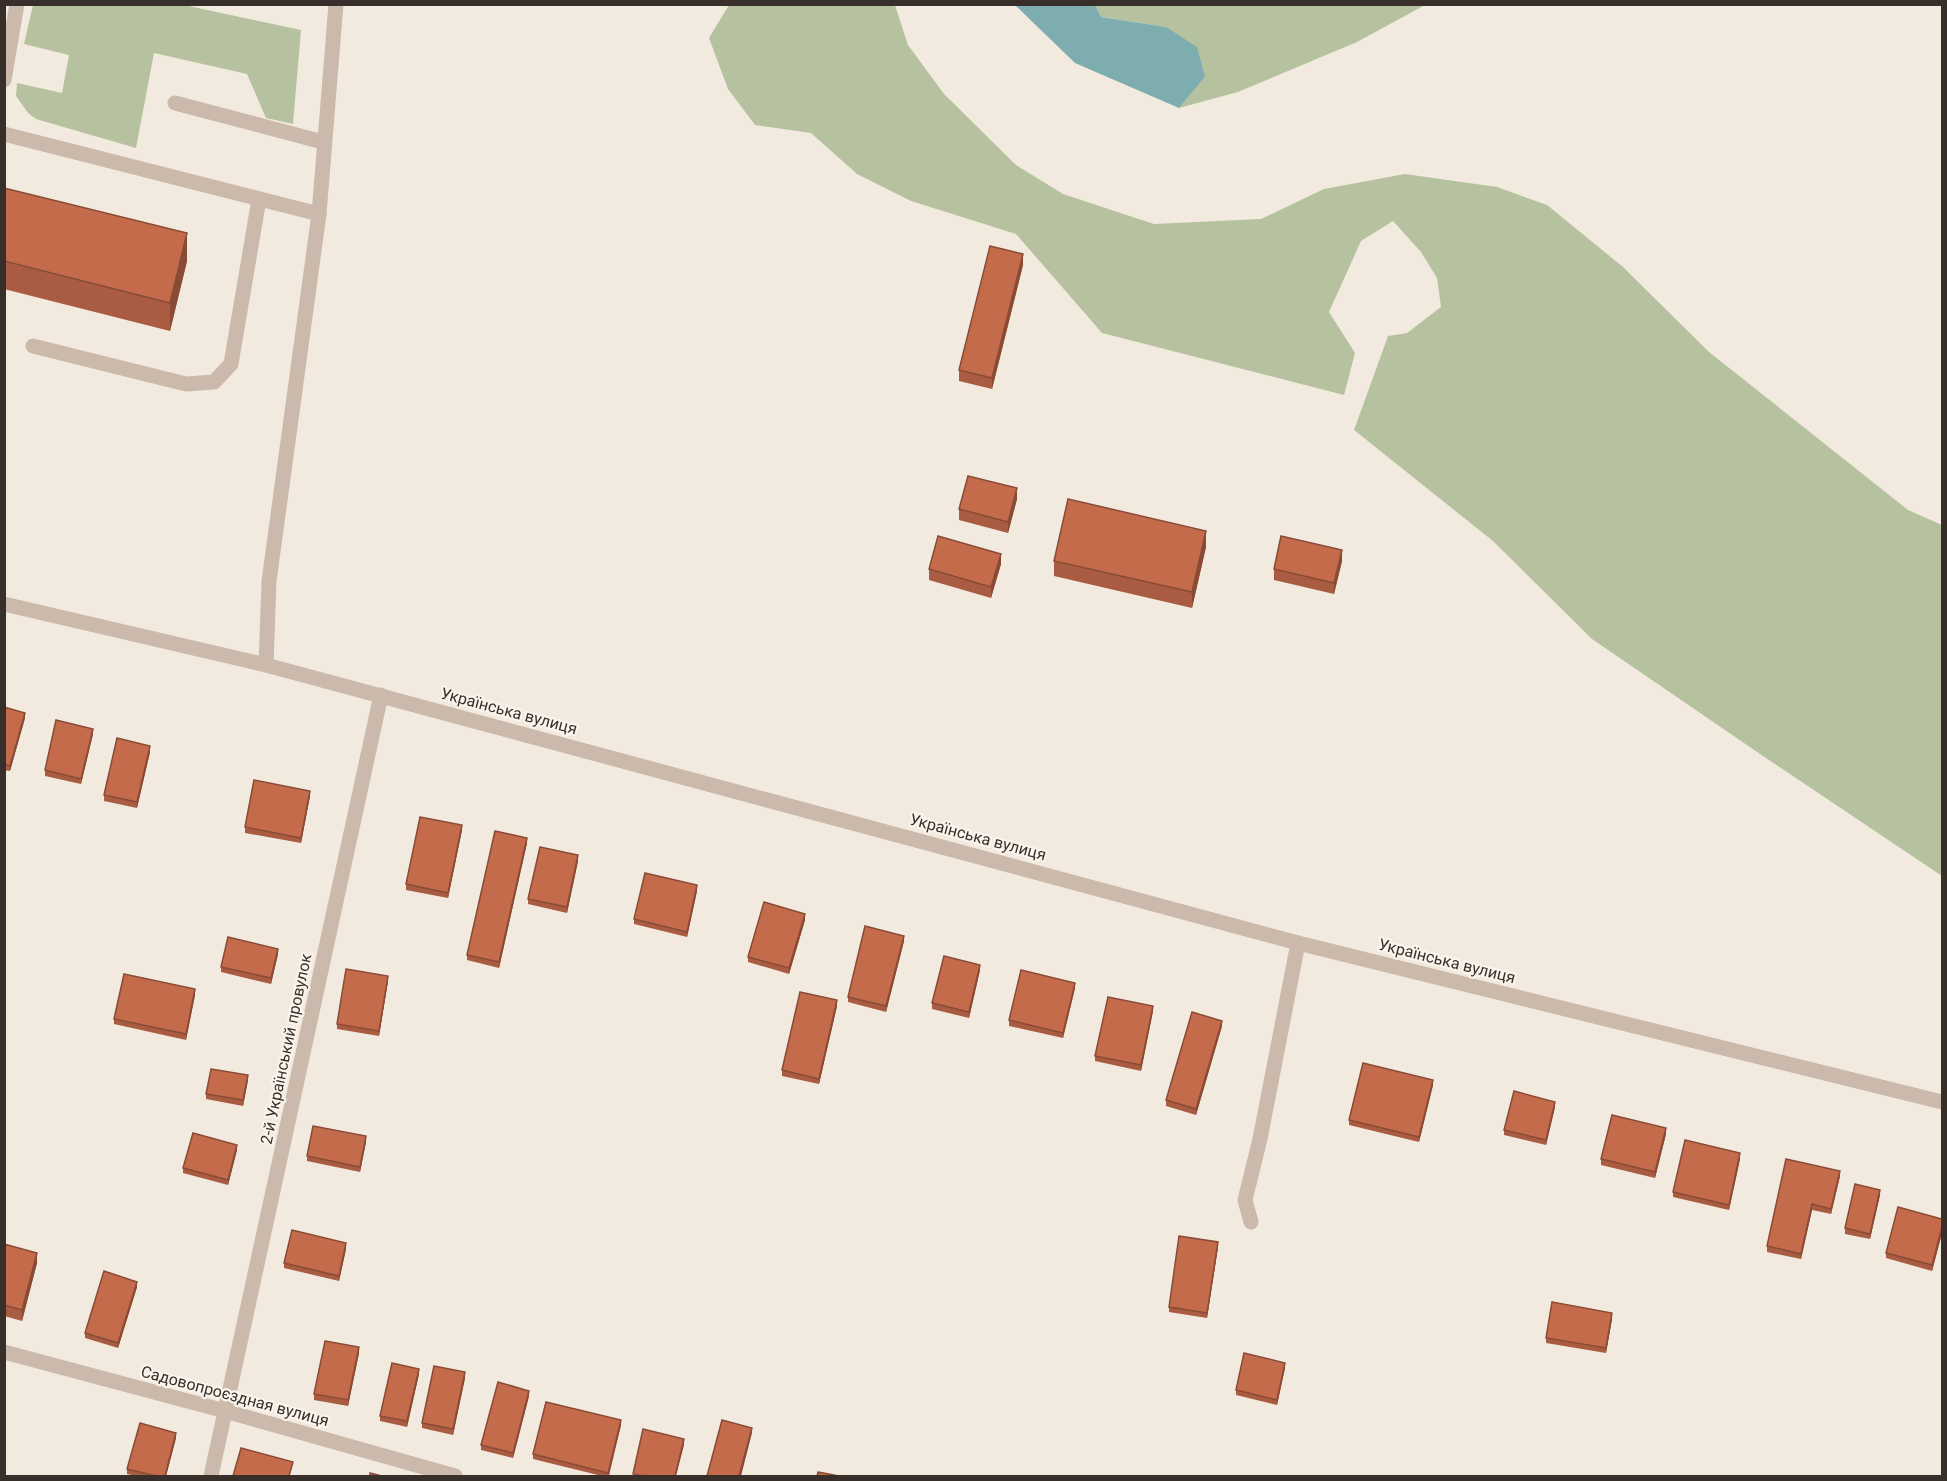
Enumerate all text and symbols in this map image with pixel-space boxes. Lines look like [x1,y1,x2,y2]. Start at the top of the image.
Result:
street label: Українська вулиця [439,684,579,738]
street label: Українська вулиця [908,810,1048,864]
street label: Українська вулиця [1377,935,1517,987]
street label: 2-й Український провулок [257,952,316,1146]
street label: Садовопроєздная вулиця [139,1362,331,1430]

